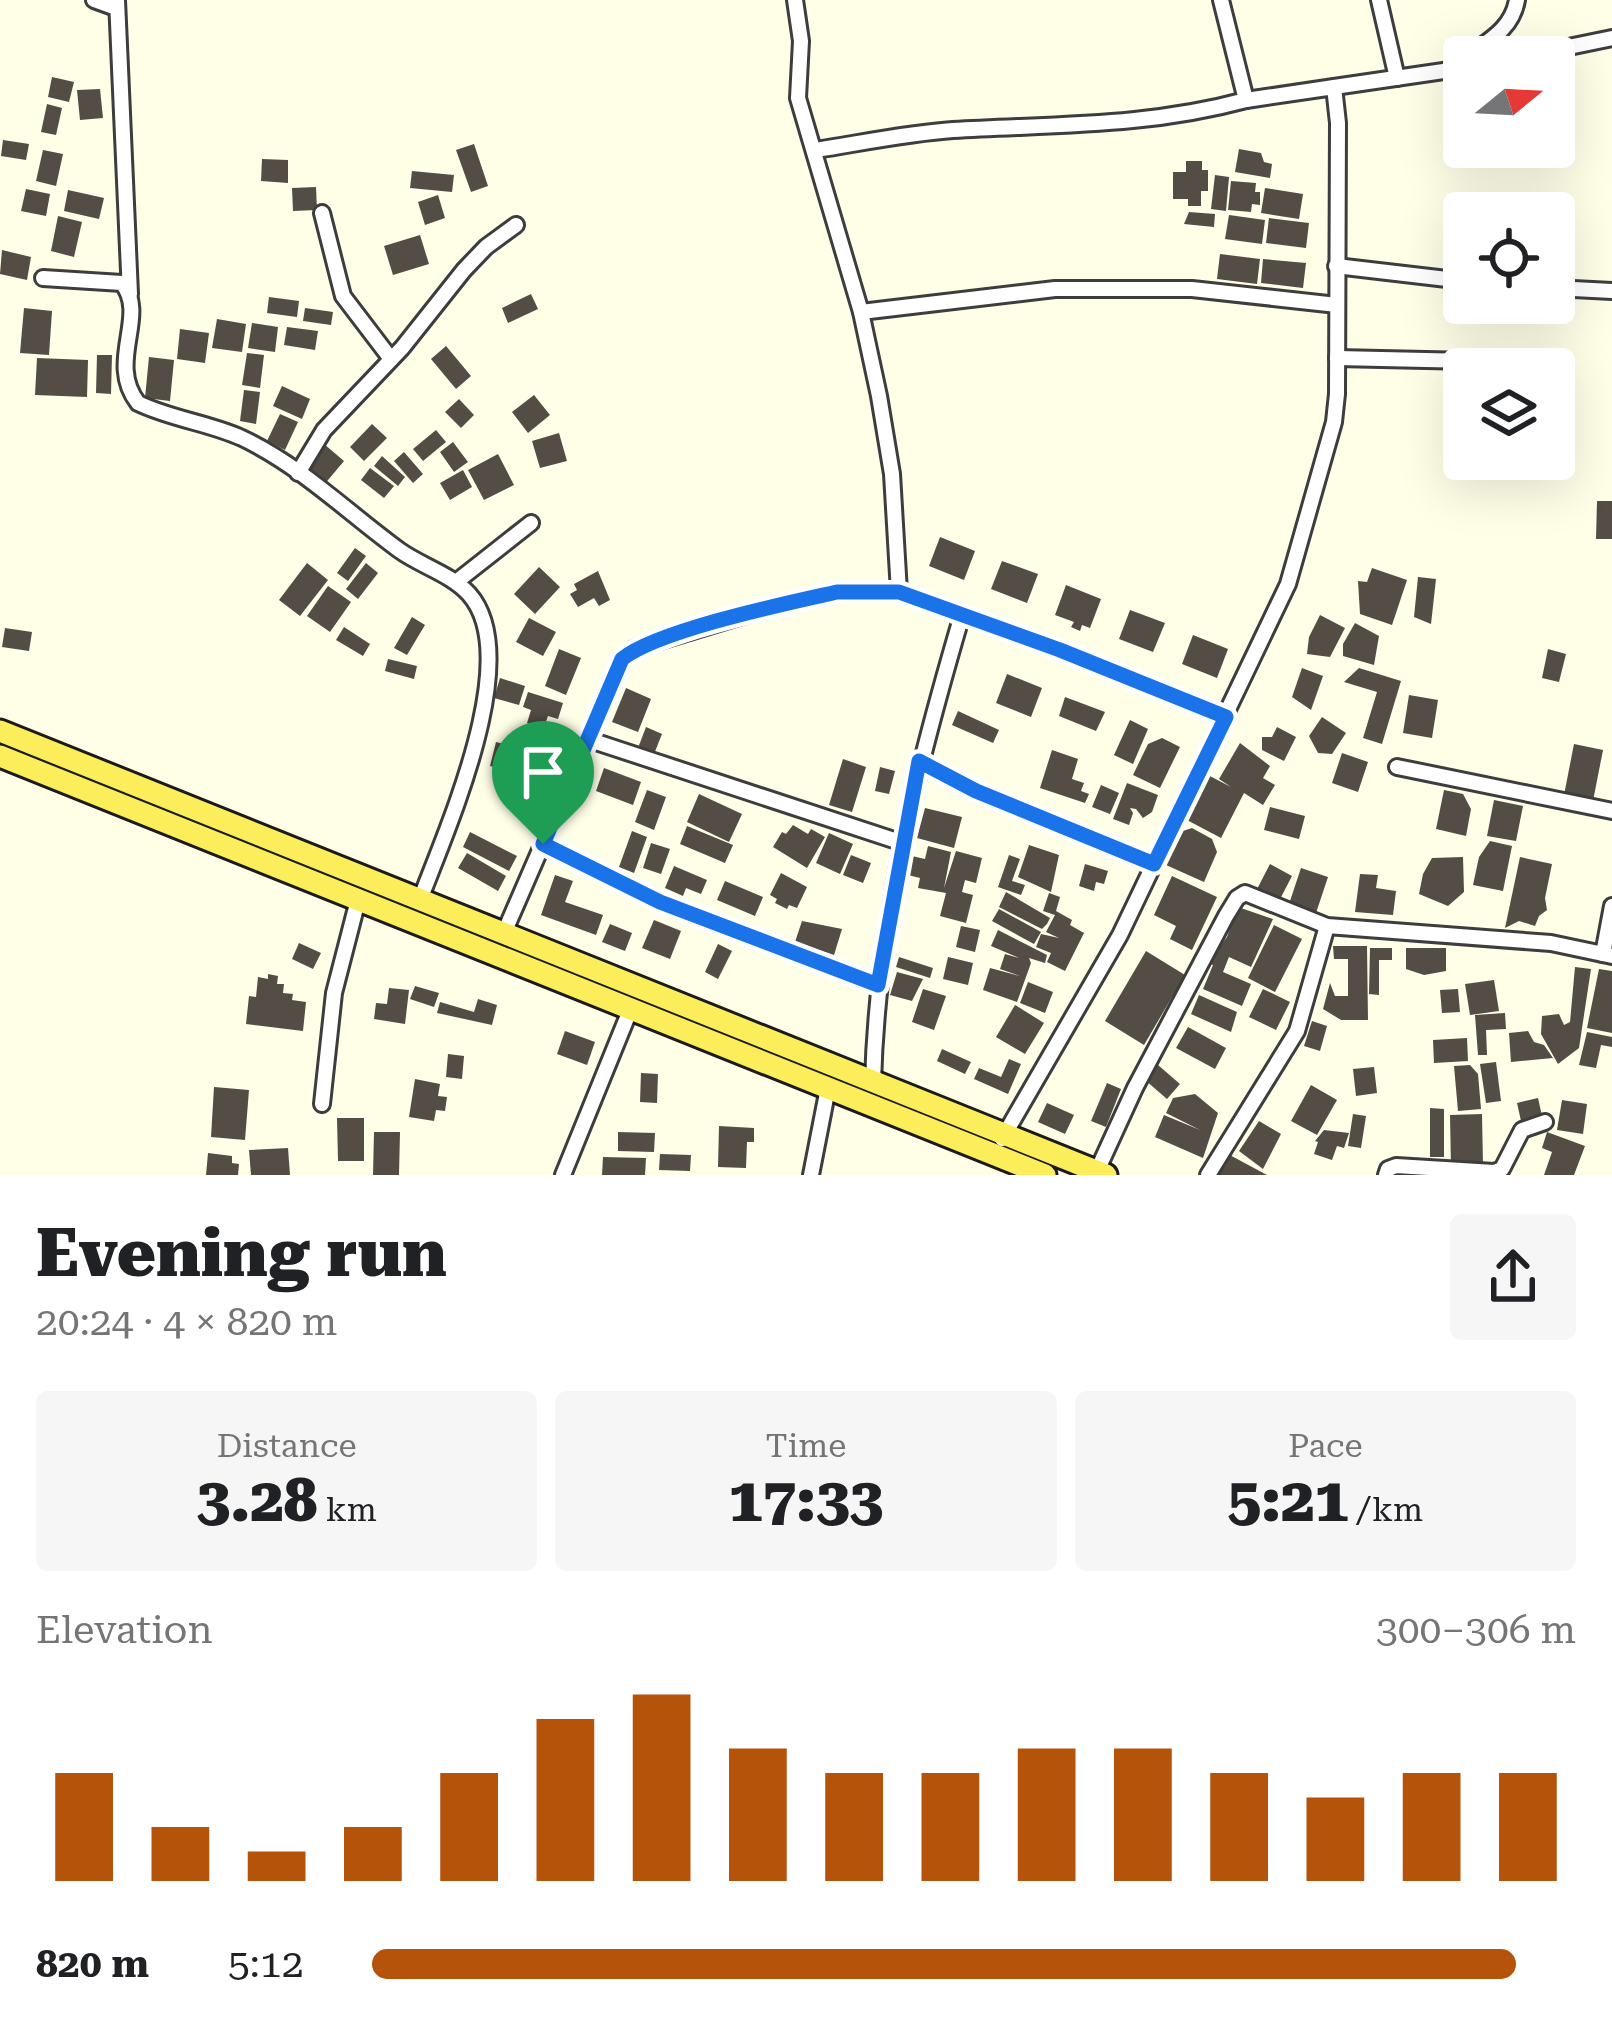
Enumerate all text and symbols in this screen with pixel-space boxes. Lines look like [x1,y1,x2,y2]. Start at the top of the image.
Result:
north arrow [1443,36,1575,168]
map controls [1443,36,1575,480]
button: locate [1443,192,1575,324]
button: layers [1443,348,1575,480]
pin [492,721,594,844]
icon: arrive [510,739,576,805]
button: share [1450,1214,1576,1340]
text: Evening run [36,1215,447,1292]
text: 20:24 · 4 × 820 m [36,1299,337,1345]
text: Distance [217,1426,357,1465]
text: Time [766,1426,846,1465]
text: Pace [1288,1426,1363,1465]
text: 3.28 [197,1465,317,1536]
text: 17:33 [729,1465,883,1536]
text: 5:21 [1228,1465,1348,1536]
text: km [317,1490,377,1529]
text: /km [1348,1490,1423,1529]
text: Elevation [36,1607,213,1653]
text: 300–306 m [1376,1607,1576,1653]
text: 820 m [36,1941,149,1987]
text: 5:12 [228,1941,304,1987]

